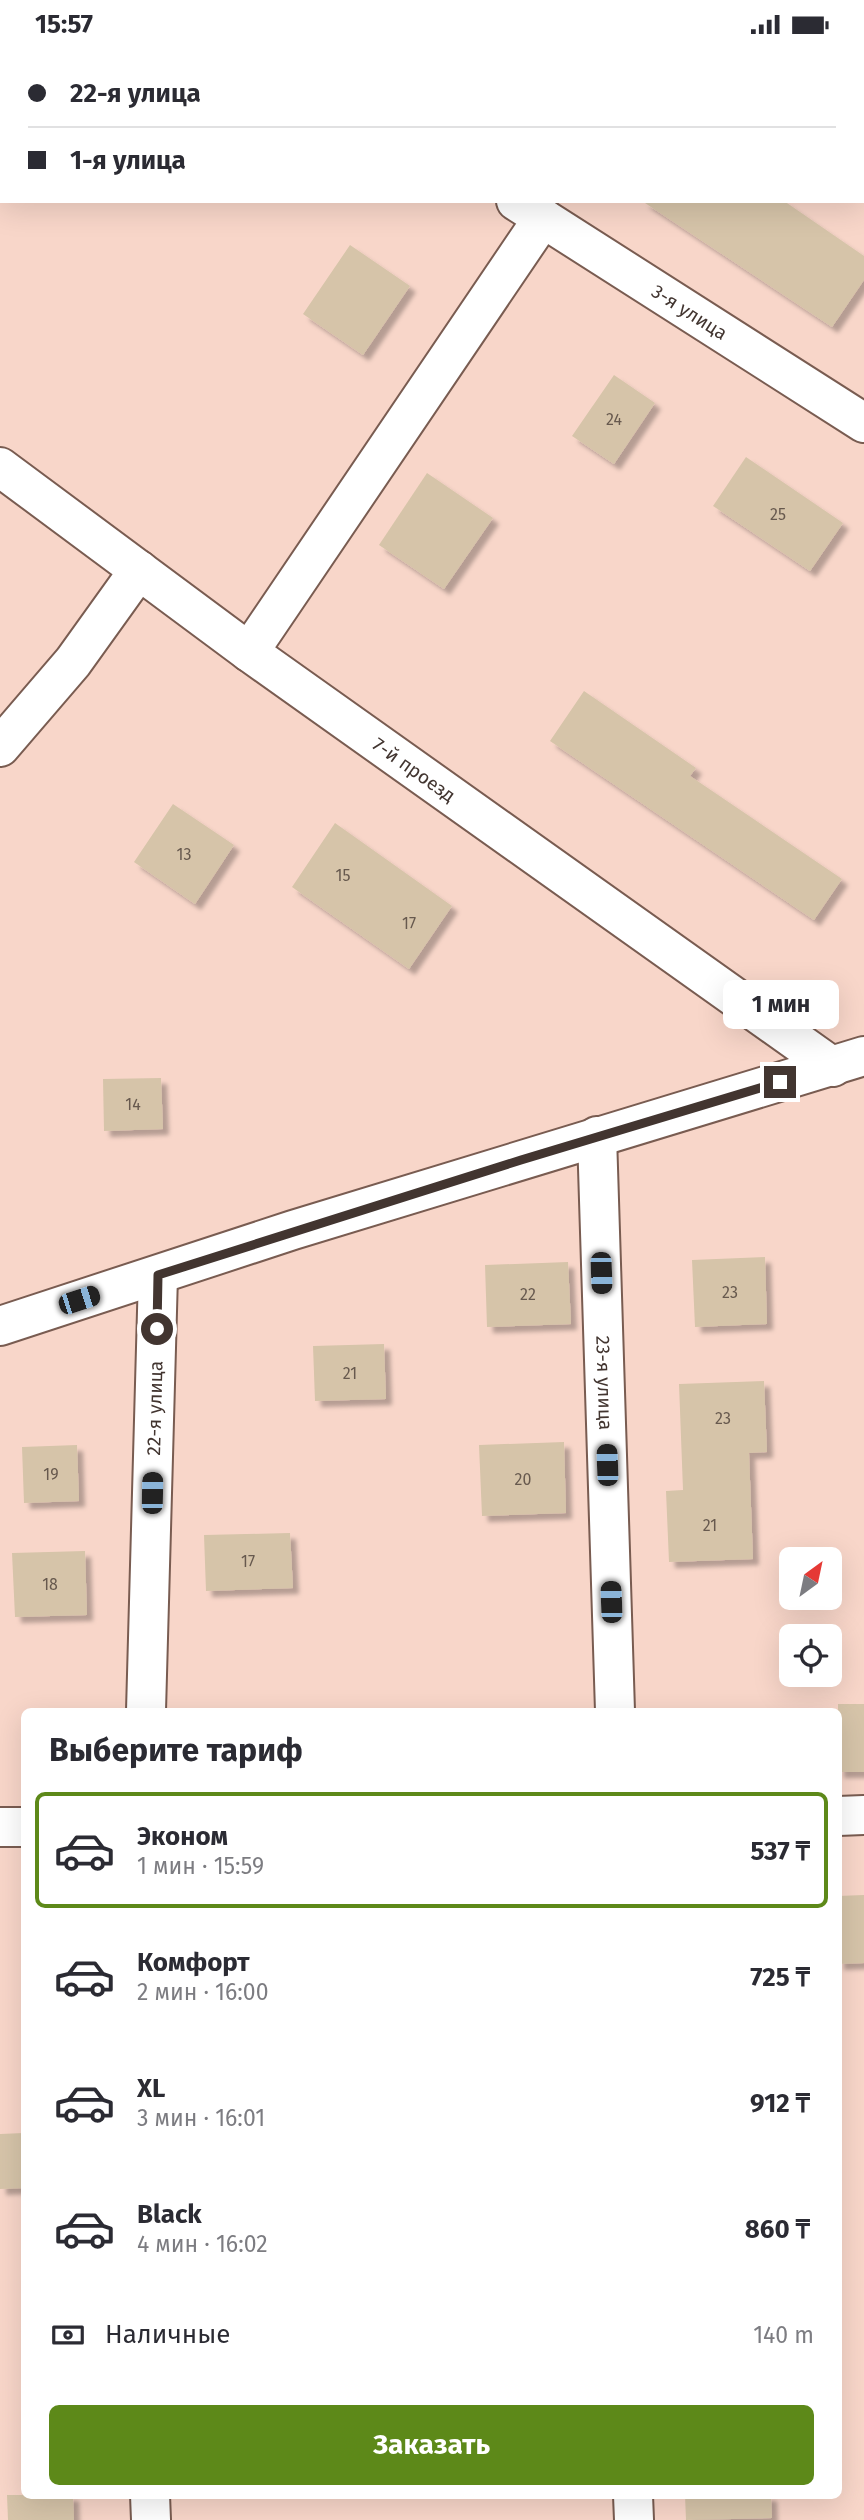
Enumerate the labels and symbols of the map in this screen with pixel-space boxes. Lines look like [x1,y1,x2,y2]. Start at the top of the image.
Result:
street label: 3-я улица [647,280,732,345]
house number: 24 [606,410,622,429]
house number: 25 [770,505,786,524]
street label: 7-й проезд [368,733,460,807]
house number: 13 [177,845,191,864]
house number: 15 [336,866,350,885]
house number: 17 [402,914,416,933]
callout: 1 мин [722,981,838,1030]
route end [764,1066,796,1098]
house number: 14 [125,1095,141,1114]
car [590,1252,613,1294]
house number: 23 [722,1283,738,1302]
car [56,1284,103,1316]
house number: 22 [520,1285,536,1304]
route start [141,1313,173,1345]
street label: 23-я улица [591,1335,617,1431]
street label: 22-я улица [142,1360,168,1456]
house number: 21 [343,1364,357,1383]
house number: 23 [715,1409,731,1428]
car [596,1444,619,1486]
house number: 19 [43,1465,59,1484]
house number: 20 [515,1470,531,1489]
car [142,1472,163,1514]
house number: 21 [703,1516,717,1535]
north arrow [779,1547,842,1610]
house number: 17 [241,1552,255,1571]
house number: 18 [42,1575,58,1594]
car [600,1581,623,1623]

